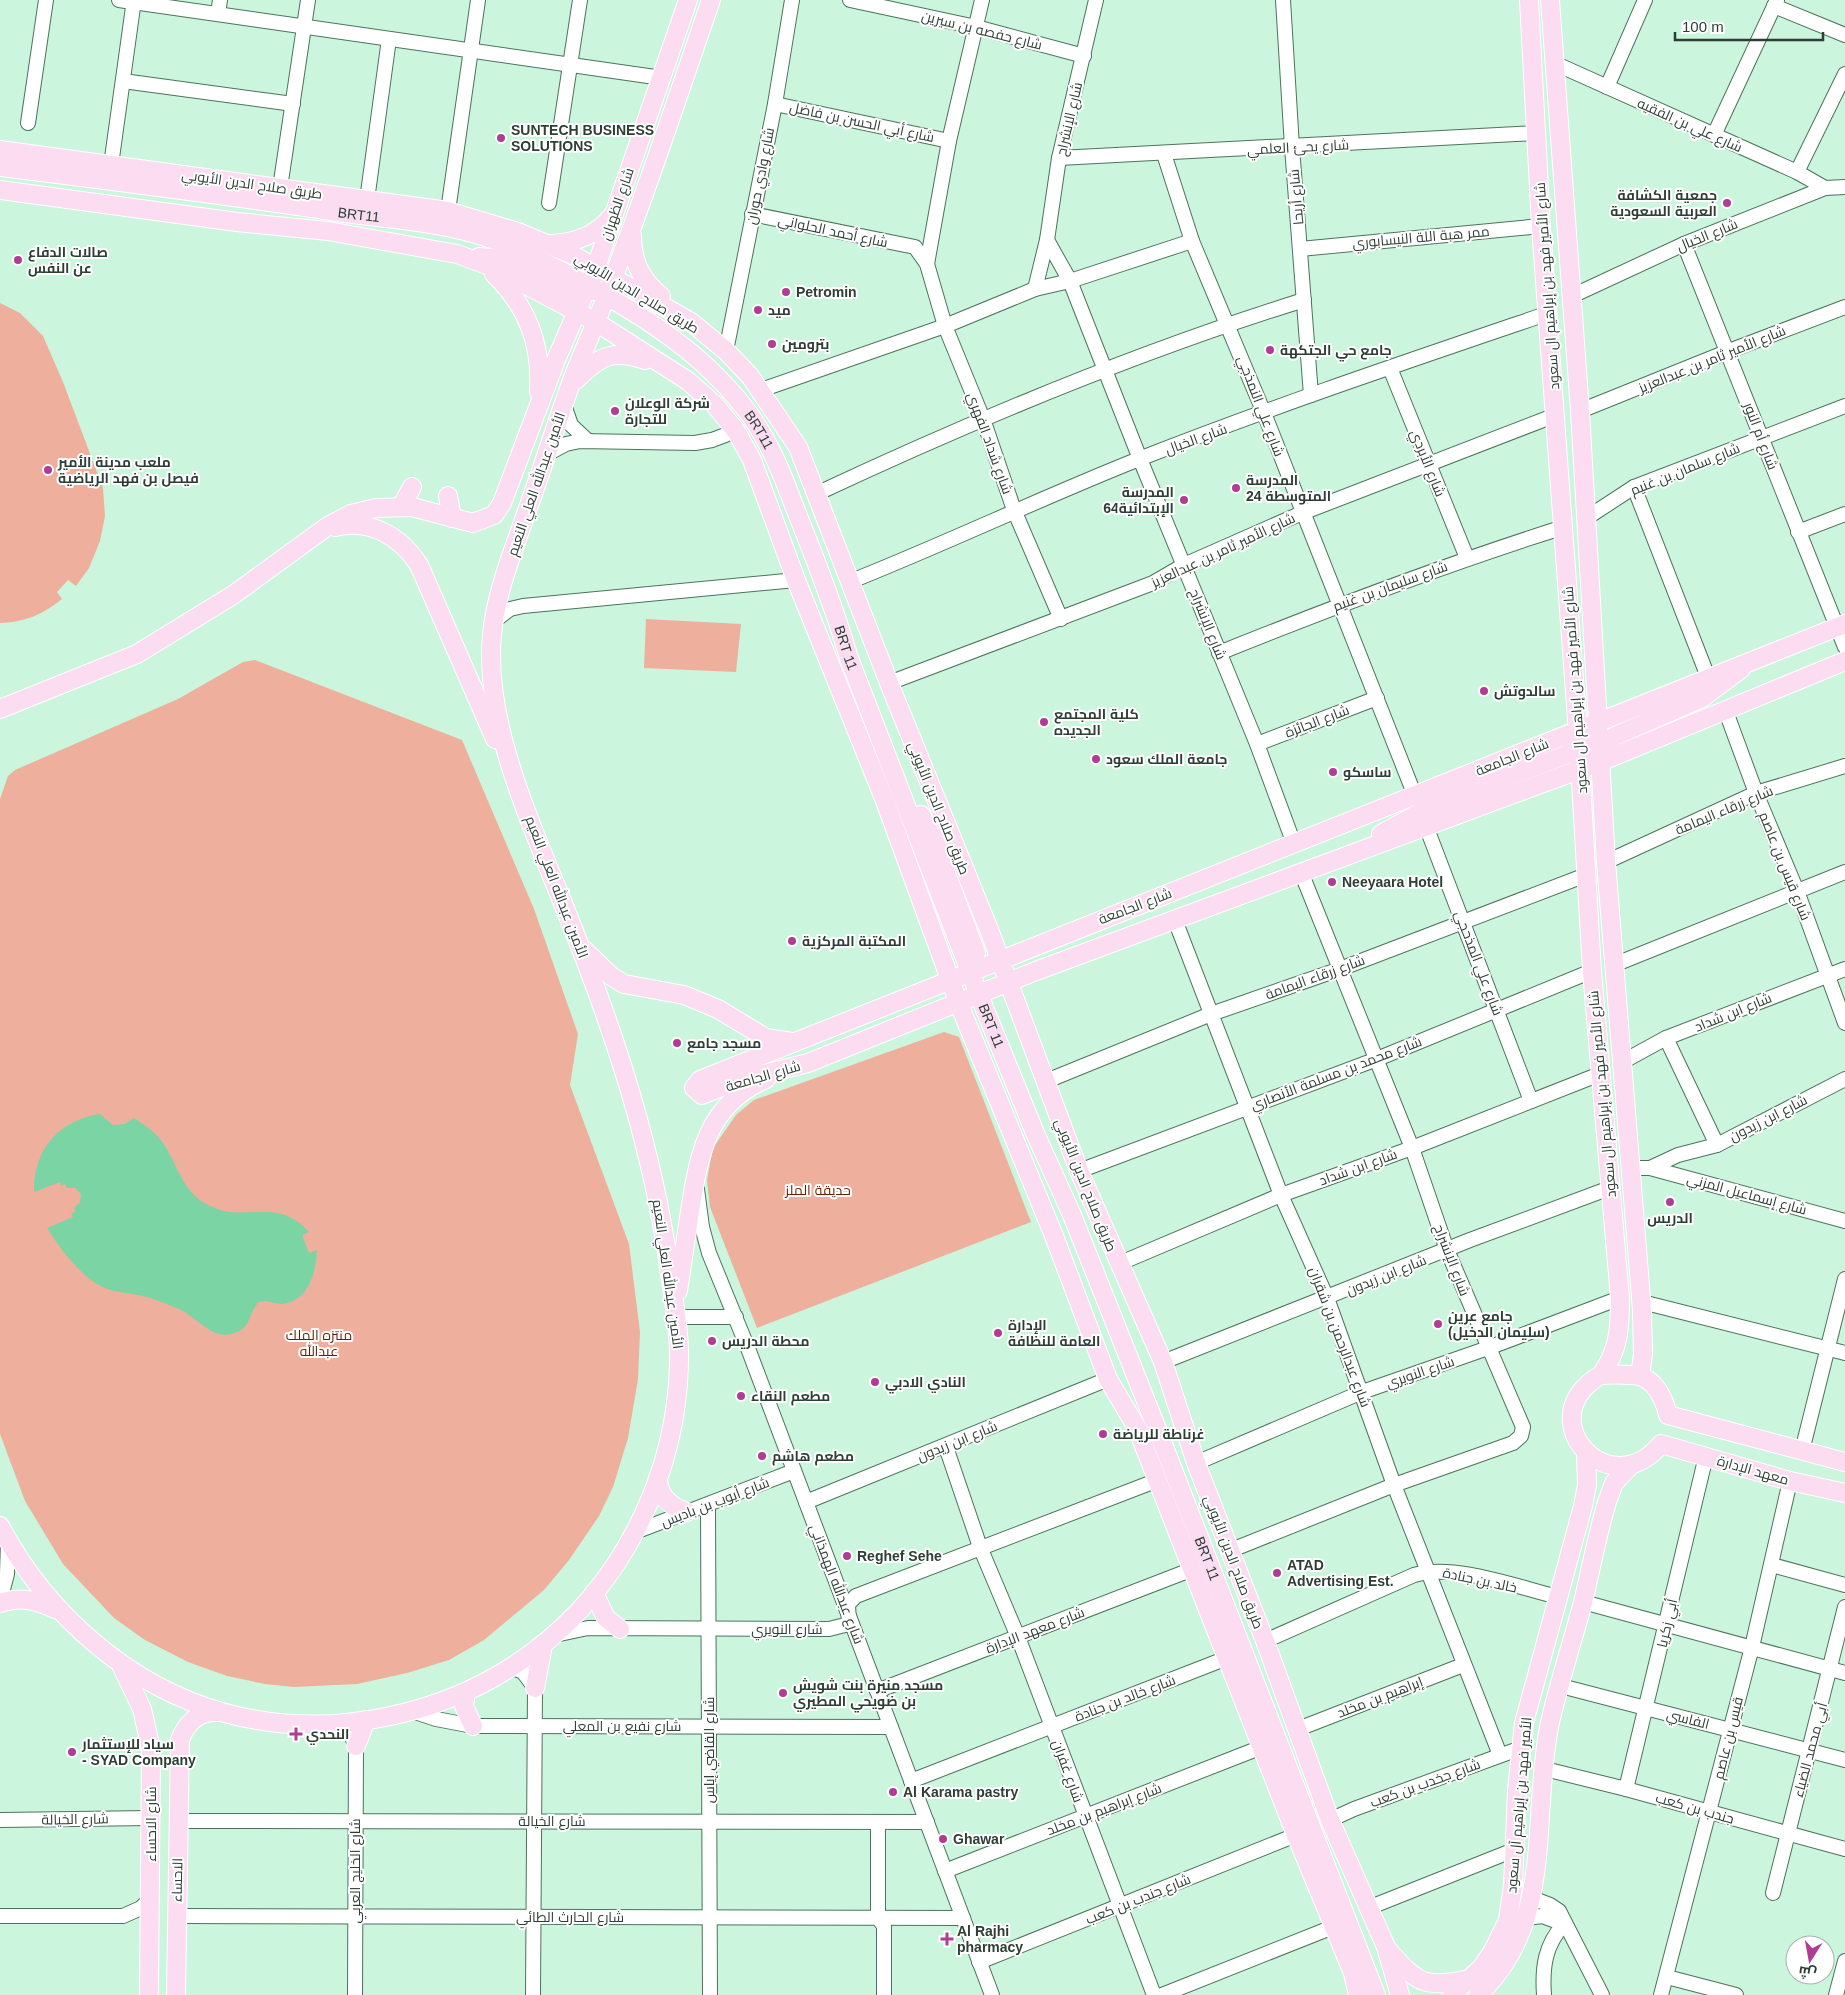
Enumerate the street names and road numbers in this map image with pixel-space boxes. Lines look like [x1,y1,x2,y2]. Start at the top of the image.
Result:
street label: شارع حفصه بن سيرين [920,7,1044,54]
street label: شارع الإنشراح [1053,80,1086,158]
street label: شارع علي بن الفقيه [1633,95,1745,159]
street label: شارع أبي الحسن بن فاضل [787,98,936,149]
street label: شارع وادي حوران [743,126,781,227]
street label: شارع يحئ العلمي [1247,136,1350,162]
street label: طريق صلاح الدين الأيوبي [180,166,323,206]
street label: شارع الظهران [597,166,638,243]
street label: شارع أريحا [1285,168,1307,226]
street label: شارع الأمير فهد بن إبراهيم ال سعود [1532,182,1564,390]
street label: BRT11 [337,204,381,225]
street label: شارع أحمد الحلواني [776,211,890,254]
street label: شارع الخيال [1674,215,1740,255]
street label: ممر هبة اللة النيسابوري [1352,223,1491,255]
street label: طريق صلاح الدين الأيوبي [570,250,702,340]
street label: شارع الأمير ثامر بن عبدالعزيز [1635,322,1788,397]
street label: شارع علي النمذجي [1231,353,1288,460]
street label: شارع شداد الفهري [960,390,1016,497]
street label: شارع أم النور [1739,399,1782,473]
street label: BRT11 [741,407,777,452]
street label: الأمين عبدالله العلي النعيم [503,410,572,559]
street label: شارع الخيال [1163,420,1229,459]
street label: شارع الأبردي [1404,427,1449,500]
street label: شارع سلمان بن غنيم [1628,440,1743,500]
street label: شارع الأمير ثامر بن عبدالعزيز [1148,510,1298,592]
street label: شارع سليمان بن غنيم [1330,558,1450,616]
street label: شارع الإنشراح [1186,586,1230,662]
street label: شارع الأمير فهد بن إبراهيم ال سعود [1560,586,1592,794]
street label: BRT 11 [831,623,861,673]
street label: شارع الجائزة [1283,701,1352,741]
street label: شارع الجامعة [1473,735,1551,780]
street label: طريق صلاح الدين الأيوبي [901,739,973,878]
street label: شارع زرقاء اليمامة [1673,782,1776,839]
street label: شارع قيس بن عاصم [1754,809,1814,923]
street label: الأمين عبدالله العلي النعيم [519,813,592,962]
street label: شارع الجامعة [1096,885,1174,928]
street label: شارع علي المذحجي [1448,908,1506,1019]
street label: شارع زرقاء اليمامة [1263,952,1367,1003]
street label: شارع ابن شداد [1692,989,1774,1036]
street label: شارع الأمير فهد بن إبراهيم ال سعود [1585,990,1621,1198]
street label: BRT 11 [975,1001,1008,1050]
street label: شارع محمد بن مسلمة الأنصاري [1248,1033,1425,1117]
street label: شارع الجامعة [724,1058,803,1095]
street label: شارع ابن زيدون [1726,1092,1810,1145]
street label: طريق صلاح الدين الأيوبي [1048,1116,1120,1255]
street label: شارع ابن شداد [1317,1145,1400,1189]
street label: شارع إسماعيل المزني [1684,1170,1809,1222]
street label: الأمين عبدالله العلي النعيم [646,1198,687,1350]
street label: شارع الإنشراح [1430,1222,1473,1298]
street label: شارع ابن زيدون [1344,1252,1429,1299]
street label: شارع عبدالرحمن بن شقران [1305,1265,1374,1410]
street label: شارع النويري [1384,1353,1458,1395]
street label: شارع ابن زيدون [915,1418,1000,1465]
street label: معهد الإدارة [1715,1452,1791,1489]
street label: شارع أيوب بن باديس [658,1473,772,1531]
street label: طريق صلاح الدين الأيوبي [1197,1493,1267,1633]
street label: شارع عبدالله الهمذاني [803,1521,868,1648]
street label: BRT 11 [1192,1534,1223,1583]
street label: خالد بن جنادة [1441,1564,1519,1596]
street label: أبي زكريا [1653,1597,1684,1650]
street label: شارع معهد الإدارة [983,1604,1087,1657]
street label: شارع النويري [751,1621,823,1641]
street label: شارع خالد بن جنادة [1072,1671,1178,1725]
street label: إبراهيم بن مخلد [1335,1673,1426,1723]
street label: قيس بن عاصم [1710,1695,1748,1781]
street label: شارع القاضي إياس [701,1697,720,1803]
street label: أبي محمد الضياء [1789,1700,1834,1800]
street label: الفاسي [1664,1706,1711,1735]
street label: الأمير فهد بن إبراهيم آل سعود [1503,1716,1537,1894]
street label: شارع نفيع بن المعلي [563,1718,681,1738]
street label: شارع غفران [1048,1737,1087,1805]
street label: شارع جخدب بن كعب [1368,1756,1483,1811]
street label: شارع إبراهيم بن مخلد [1044,1780,1164,1840]
street label: شارع الاحساء [143,1786,160,1862]
street label: جندب بن كعب [1654,1789,1736,1827]
street label: شارع الخيالة [41,1810,109,1829]
street label: شارع الخيالة [518,1813,586,1830]
street label: شارع الخليج العربي [347,1819,367,1924]
street label: الاحساء [169,1858,185,1902]
street label: شارع جندب بن كعب [1083,1871,1193,1928]
street label: شارع الحارث الطائي [516,1909,624,1929]

